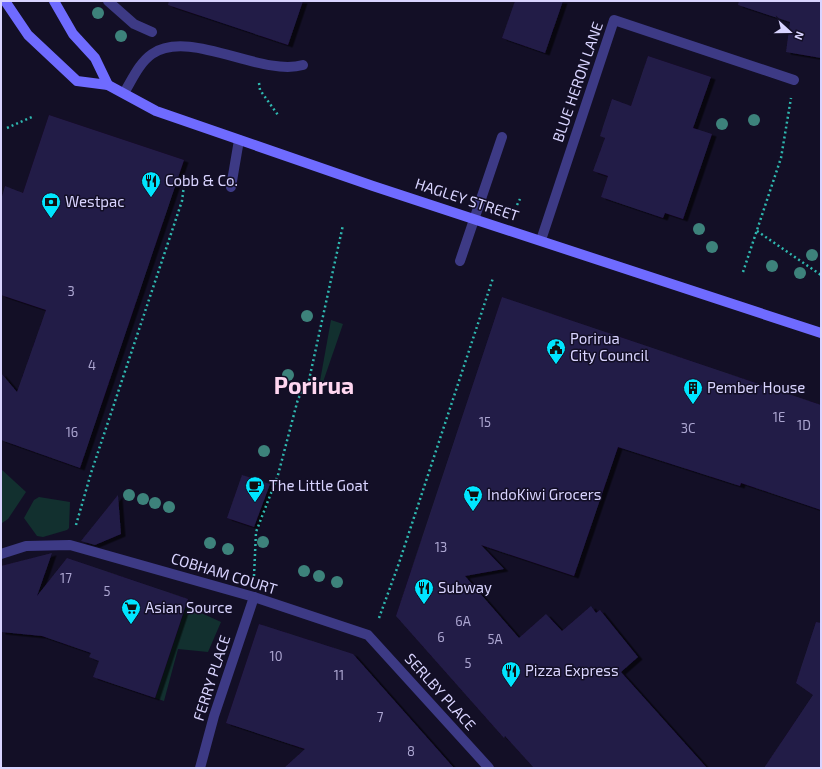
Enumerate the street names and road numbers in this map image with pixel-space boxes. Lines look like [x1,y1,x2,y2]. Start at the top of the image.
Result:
street label: BLUE HERON LANE [548,19,606,144]
street label: HAGLEY STREET [413,174,522,224]
street label: COBHAM COURT [169,548,280,598]
street label: FERRY PLACE [189,633,233,723]
street label: SERLBY PLACE [402,649,480,733]

